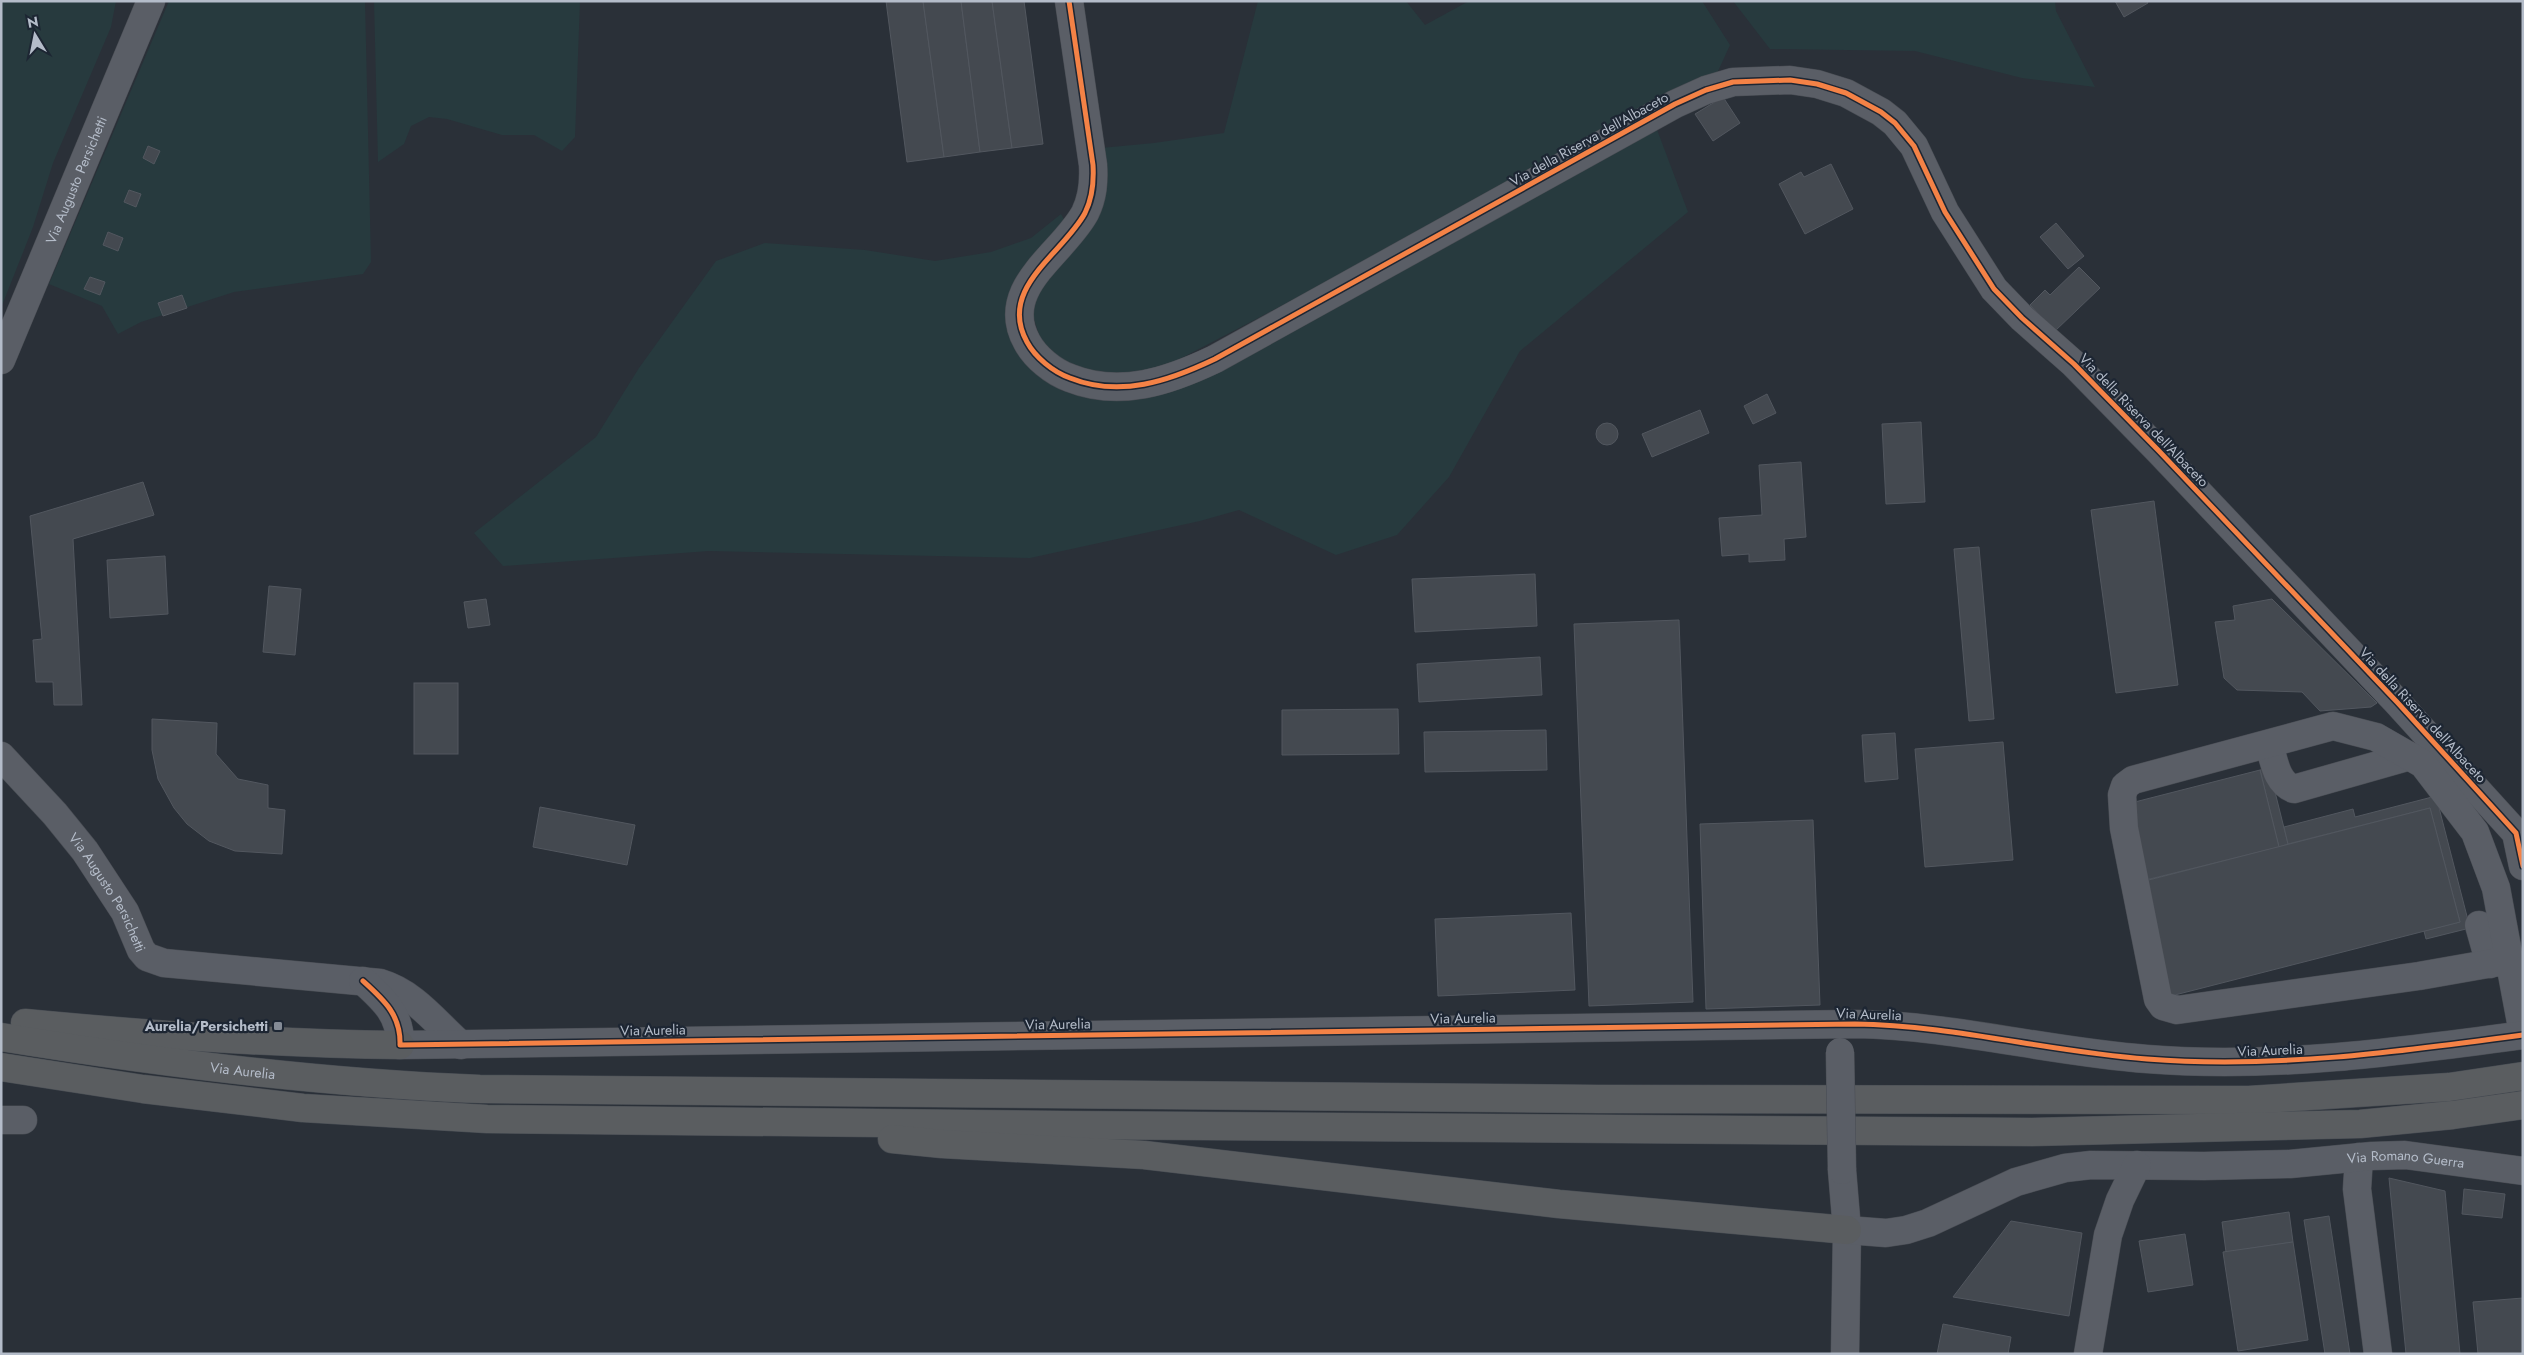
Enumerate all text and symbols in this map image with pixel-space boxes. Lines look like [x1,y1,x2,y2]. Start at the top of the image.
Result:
north arrow [10,10,60,60]
text: N [26,11,40,33]
street label: Via della Riserva dell'Albaceto [1506,87,1672,191]
street label: Via Augusto Persichetti [41,113,112,247]
street label: Via della Riserva dell'Albaceto [2075,349,2213,491]
street label: Via della Riserva dell'Albaceto [2355,643,2491,787]
street label: Via Augusto Persichetti [64,828,151,955]
street label: Via Aurelia [1836,1003,1902,1025]
street label: Via Aurelia [1430,1007,1496,1029]
street label: Via Aurelia [1025,1013,1091,1035]
place label: Aurelia/Persichetti [144,1016,268,1036]
street label: Via Aurelia [620,1019,686,1041]
marker: Aurelia/Persichetti [272,1020,284,1032]
street label: Via Aurelia [2237,1039,2303,1061]
street label: Via Aurelia [209,1057,276,1084]
street label: Via Romano Guerra [2346,1145,2466,1173]

